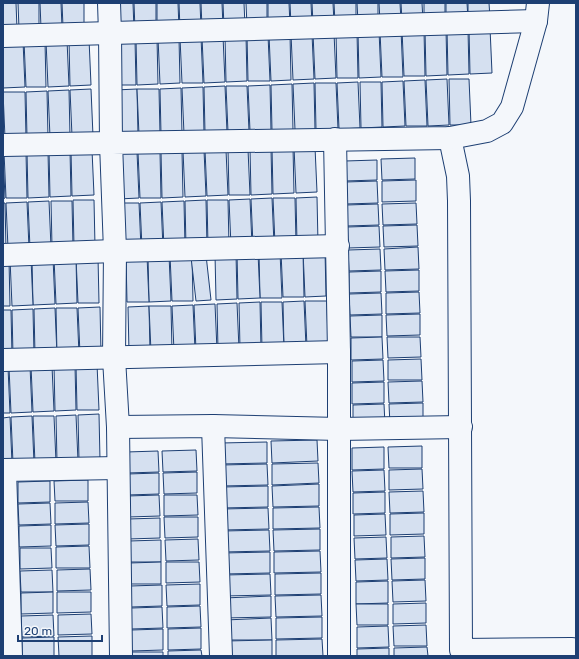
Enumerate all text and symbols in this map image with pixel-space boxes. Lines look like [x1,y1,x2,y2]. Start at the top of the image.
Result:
scale bar [18,617,102,643]
text: 20 m [24,624,52,638]

